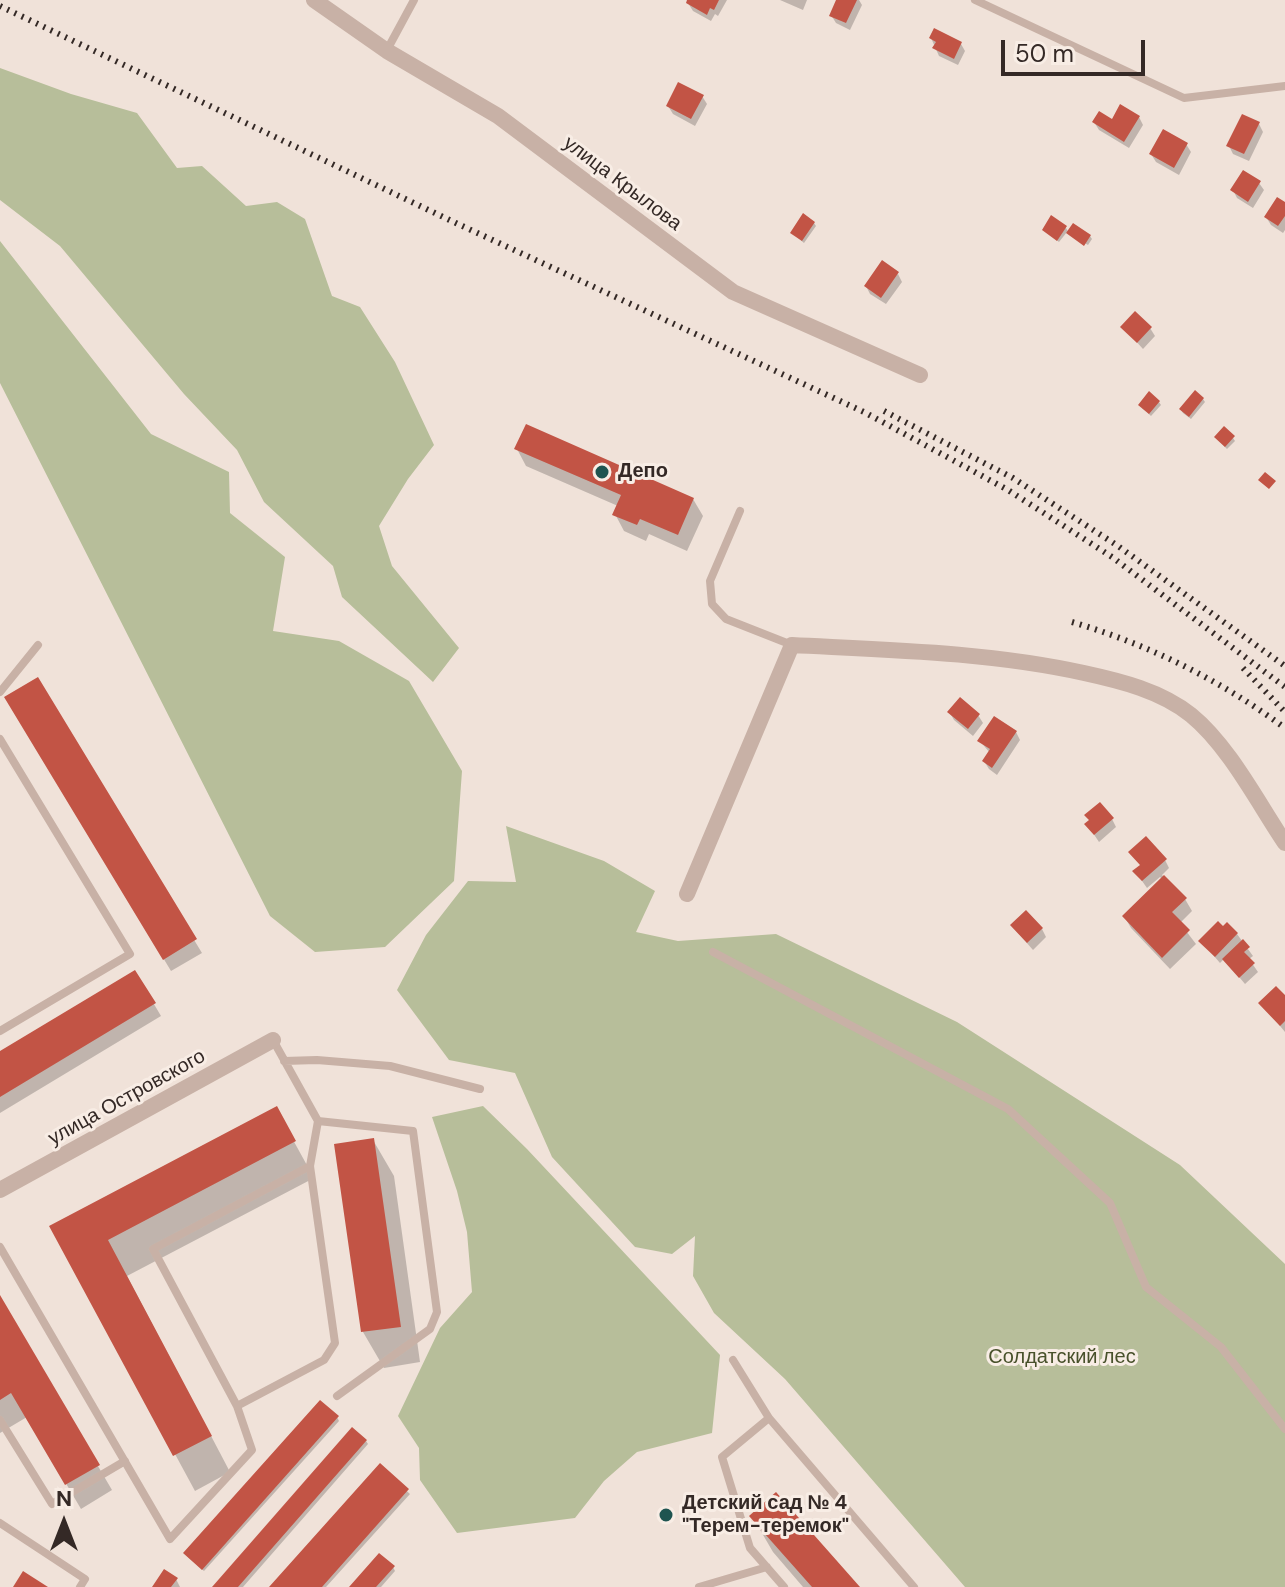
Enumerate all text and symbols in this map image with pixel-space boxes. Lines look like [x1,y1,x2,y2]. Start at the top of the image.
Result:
scale bar [1005,24,1149,74]
text: 50 m [1015,38,1074,69]
street label: улица Крылова [558,132,686,236]
place label: Депо [618,460,668,484]
marker: Депо [593,463,611,481]
street label: улица Островского [44,1045,210,1151]
park label: Солдатский лес [988,1346,1136,1370]
north arrow [24,1483,104,1563]
text: N [56,1484,72,1513]
place label: Детский сад № 4 "Терем-теремок" [682,1492,849,1539]
marker: Детский сад № 4 "Терем-теремок" [657,1506,675,1524]

